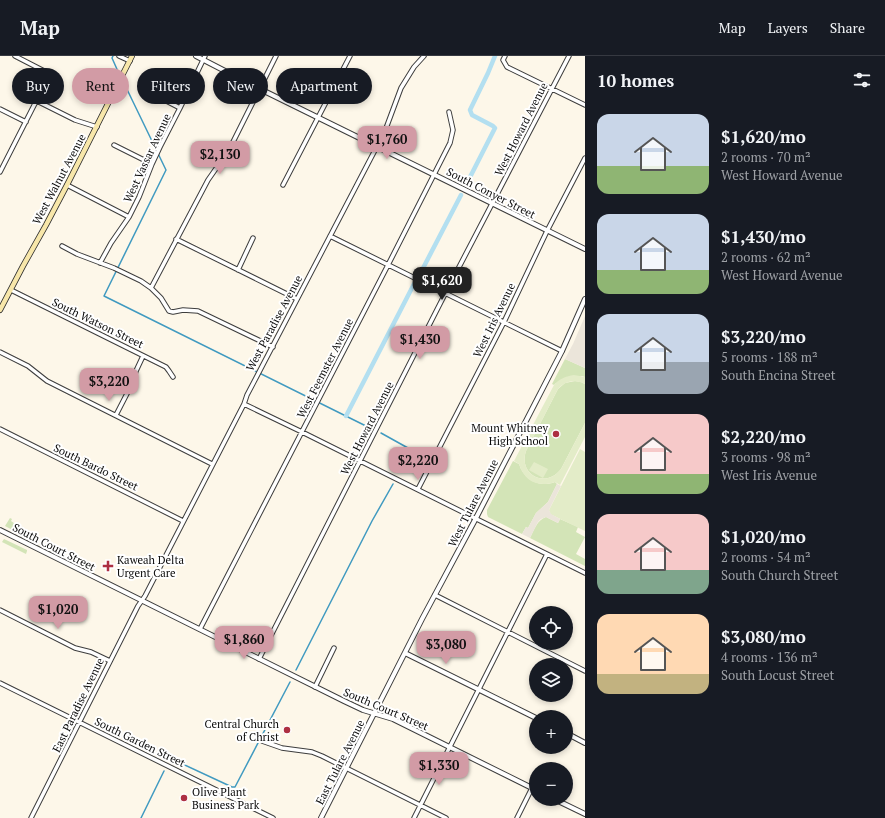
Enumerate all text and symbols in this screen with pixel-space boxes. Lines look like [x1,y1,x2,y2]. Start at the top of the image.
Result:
text: Map [20,15,60,40]
text: Map [719,18,746,37]
text: Layers [768,18,808,37]
text: Share [830,18,865,37]
chip: Buy [12,68,64,104]
chip: Rent [72,68,129,104]
chip: Filters [137,68,205,104]
chip: New [213,68,268,104]
chip: Apartment [276,68,372,104]
text: 10 homes [597,69,674,92]
icon: filters [851,69,873,91]
street label: West Howard Avenue [491,80,551,178]
street label: West Vassar Avenue [120,111,174,205]
text: $1,620/mo [721,125,806,148]
pin: $1,760 [354,126,420,160]
text: $1,760 [367,130,407,148]
icon: home [629,130,677,178]
street label: West Walnut Avenue [29,131,89,227]
pin: $2,130 [187,141,253,175]
text: $2,130 [200,145,240,163]
text: 2 rooms · 70 m² [721,148,811,166]
street label: South Conyer Street [444,164,538,222]
text: West Howard Avenue [721,166,843,184]
text: $1,430/mo [721,225,806,248]
icon: home [629,230,677,278]
text: 2 rooms · 62 m² [721,248,811,266]
text: West Howard Avenue [721,266,843,284]
pin: $1,620 [409,267,475,301]
text: $1,620 [422,271,462,289]
street label: West Paradise Avenue [243,272,305,373]
street label: West Iris Avenue [470,280,518,360]
street label: South Watson Street [50,295,146,351]
street label: West Feemster Avenue [294,315,356,420]
text: $3,220/mo [721,325,806,348]
pin: $1,430 [387,326,453,360]
text: $1,430 [400,330,440,348]
icon: home [629,330,677,378]
text: 5 rooms · 188 m² [721,348,818,366]
text: South Encina Street [721,366,836,384]
pin: $3,220 [76,368,142,402]
text: $3,220 [89,372,129,390]
street label: West Howard Avenue [337,379,397,477]
place label: Mount Whitney High School [471,421,548,448]
text: $2,220/mo [721,425,806,448]
marker: Mount Whitney High School [551,429,561,439]
icon: home [629,430,677,478]
street label: South Bardo Street [51,440,141,494]
pin: $2,220 [385,447,451,481]
text: 3 rooms · 98 m² [721,448,811,466]
text: $2,220 [398,451,438,469]
street label: West Tulare Avenue [445,456,501,549]
text: West Iris Avenue [721,466,817,484]
street label: South Court Street [10,520,98,574]
text: $1,020/mo [721,525,806,548]
icon: home [629,530,677,578]
text: 2 rooms · 54 m² [721,548,811,566]
place label: Kaweah Delta Urgent Care [117,553,184,580]
marker: Kaweah Delta Urgent Care [102,560,114,572]
text: South Church Street [721,566,838,584]
pin: $1,020 [25,596,91,630]
text: $1,020 [38,600,78,618]
map controls [529,606,573,806]
button: locate [529,606,573,650]
text: $3,080/mo [721,625,806,648]
pin: $1,860 [211,626,277,660]
text: $1,860 [224,630,264,648]
icon: home [629,630,677,678]
pin: $3,080 [413,631,479,665]
text: $3,080 [426,635,466,653]
text: 4 rooms · 136 m² [721,648,818,666]
street label: East Paradise Avenue [49,655,107,755]
button: layers [529,658,573,702]
text: South Locust Street [721,666,834,684]
street label: South Court Street [341,685,431,733]
button: + [529,710,573,754]
street label: South Garden Street [92,714,188,770]
place label: Central Church of Christ [205,717,280,744]
street label: East Tulare Avenue [313,717,368,807]
marker: Central Church of Christ [282,725,292,735]
pin: $1,330 [406,752,472,786]
text: $1,330 [419,756,459,774]
button: − [529,762,573,806]
place label: Olive Plant Business Park [192,785,260,812]
marker: Olive Plant Business Park [179,793,189,803]

